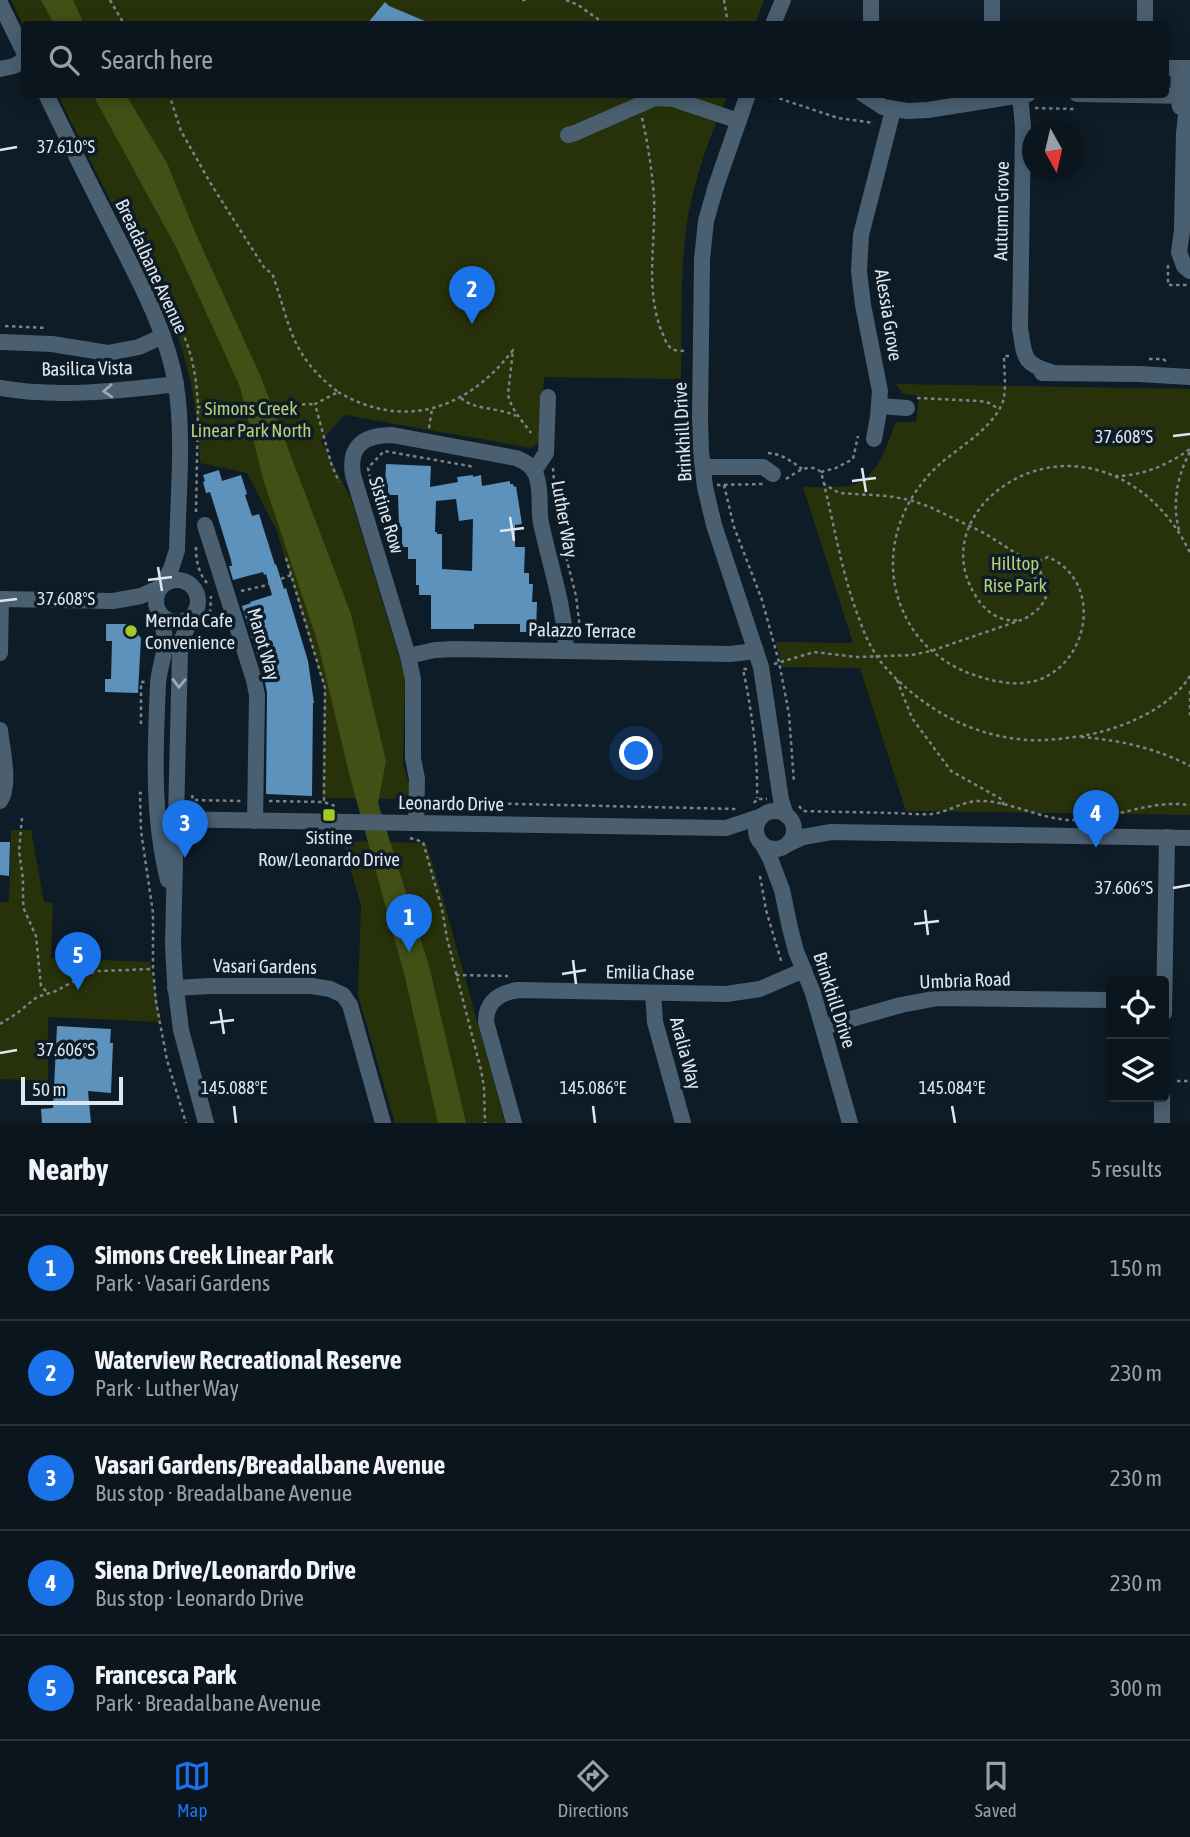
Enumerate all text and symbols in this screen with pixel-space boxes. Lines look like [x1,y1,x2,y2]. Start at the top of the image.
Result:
search box [21,21,1169,98]
icon: search [45,41,83,79]
text: Search here [101,45,213,75]
north arrow [1022,119,1085,182]
text: 37.610°S [37,136,95,157]
street label: Autumn Grove [989,161,1013,261]
street label: Breadalbane Avenue [111,195,193,337]
pin: 2 [449,266,495,324]
street label: Alessia Grove [871,268,907,362]
street label: Basilica Vista [41,356,133,380]
street label: Brinkhill Drive [668,382,696,482]
one-way arrow [102,383,113,398]
park label: Simons Creek Linear Park North [190,397,312,441]
text: 37.608°S [1095,426,1153,447]
street label: Sistine Row [365,474,409,557]
street label: Luther Way [547,479,583,559]
park label: Hilltop Rise Park [983,552,1047,596]
text: 37.608°S [37,588,95,609]
street label: Marot Way [243,605,285,683]
place label: Mernda Cafe Convenience [145,609,235,653]
street label: Palazzo Terrace [528,618,636,642]
marker: Mernda Cafe Convenience [123,623,139,639]
one-way arrow [172,677,187,688]
your location [619,736,653,770]
pin: 4 [1073,790,1119,848]
street label: Leonardo Drive [398,791,504,815]
pin: 3 [162,800,208,858]
marker: Sistine Row/Leonardo Drive [321,807,337,823]
place label: Sistine Row/Leonardo Drive [258,826,400,870]
text: 37.606°S [1095,877,1153,898]
pin: 1 [386,894,432,952]
pin: 5 [55,932,101,990]
street label: Brinkhill Drive [809,949,861,1051]
street label: Vasari Gardens [213,954,317,978]
street label: Emilia Chase [605,960,695,984]
street label: Umbria Road [919,967,1011,993]
map controls [1106,976,1169,1102]
button: locate [1106,976,1169,1039]
street label: Aralia Way [666,1014,706,1092]
text: 37.606°S [37,1039,95,1060]
button: layers [1106,1039,1169,1102]
scale bar [21,1074,122,1106]
text: 145.088°E [201,1077,268,1098]
text: 145.086°E [560,1077,627,1098]
text: 145.084°E [919,1077,986,1098]
text: 50 m [32,1078,66,1100]
text: Nearby [28,1152,108,1186]
text: 5 results [1091,1156,1162,1182]
text: Simons Creek Linear Park [95,1240,333,1270]
text: 1 [46,1255,56,1281]
text: 150 m [1110,1255,1162,1281]
text: Park · Vasari Gardens [95,1270,270,1296]
text: Waterview Recreational Reserve [95,1345,402,1375]
text: 2 [46,1360,56,1386]
text: 230 m [1110,1360,1162,1386]
text: Park · Luther Way [95,1375,239,1401]
text: Vasari Gardens/Breadalbane Avenue [95,1450,445,1480]
text: 3 [46,1465,56,1491]
text: 230 m [1110,1465,1162,1491]
text: Bus stop · Breadalbane Avenue [95,1480,352,1506]
text: Siena Drive/Leonardo Drive [95,1555,356,1585]
text: 4 [46,1570,56,1596]
text: 230 m [1110,1570,1162,1596]
text: Bus stop · Leonardo Drive [95,1585,304,1611]
text: Francesca Park [95,1660,236,1690]
text: 5 [46,1675,56,1701]
text: 300 m [1110,1675,1162,1701]
text: Park · Breadalbane Avenue [95,1690,321,1716]
tab: Map [173,1757,211,1821]
tab: Directions [558,1757,628,1821]
tab: Saved [975,1757,1017,1821]

